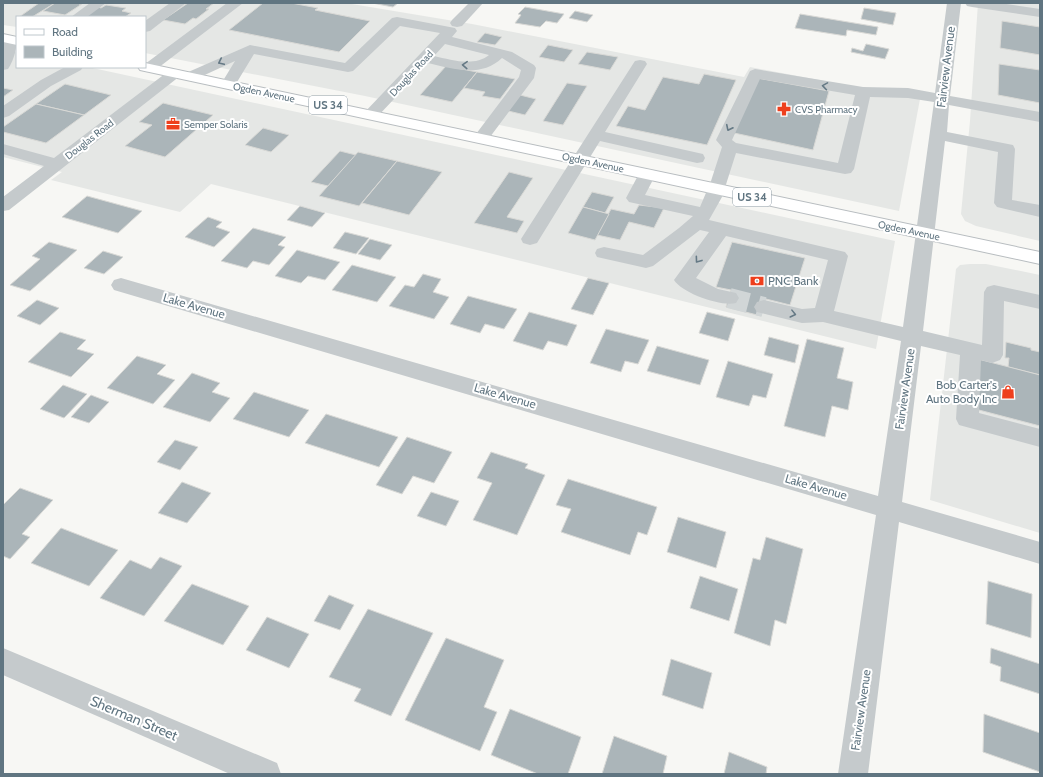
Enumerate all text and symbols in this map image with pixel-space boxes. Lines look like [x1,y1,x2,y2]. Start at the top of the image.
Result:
legend [16,16,146,68]
text: Road [52,24,78,39]
street label: Fairview Avenue [933,25,958,108]
text: Building [52,44,94,59]
street label: Douglas Road [387,48,436,99]
one-way arrow [217,57,225,65]
one-way arrow [462,61,468,70]
street label: Ogden Avenue [232,80,296,105]
one-way arrow [822,82,828,90]
road number: US 34 [309,96,347,114]
pharmacy icon: CVS Pharmacy [776,101,792,117]
place label: CVS Pharmacy [795,103,858,116]
street label: Douglas Road [62,116,116,162]
office icon: Semper Solaris [165,116,181,132]
place label: Semper Solaris [184,118,248,131]
one-way arrow [727,123,734,131]
street label: Ogden Avenue [561,150,625,175]
road number: US 34 [733,188,771,206]
street label: Ogden Avenue [877,218,941,243]
one-way arrow [696,256,703,263]
bank icon: PNC Bank [749,273,765,289]
place label: PNC Bank [768,273,819,288]
street label: Lake Avenue [161,290,227,322]
one-way arrow [789,309,796,318]
street label: Fairview Avenue [891,347,918,430]
place label: Bob Carter's Auto Body Inc [926,377,998,406]
street label: Lake Avenue [472,380,538,412]
shop icon: Bob Carter's Auto Body Inc [1000,384,1016,400]
street label: Lake Avenue [783,471,849,503]
street label: Fairview Avenue [847,668,874,751]
street label: Sherman Street [88,692,181,745]

